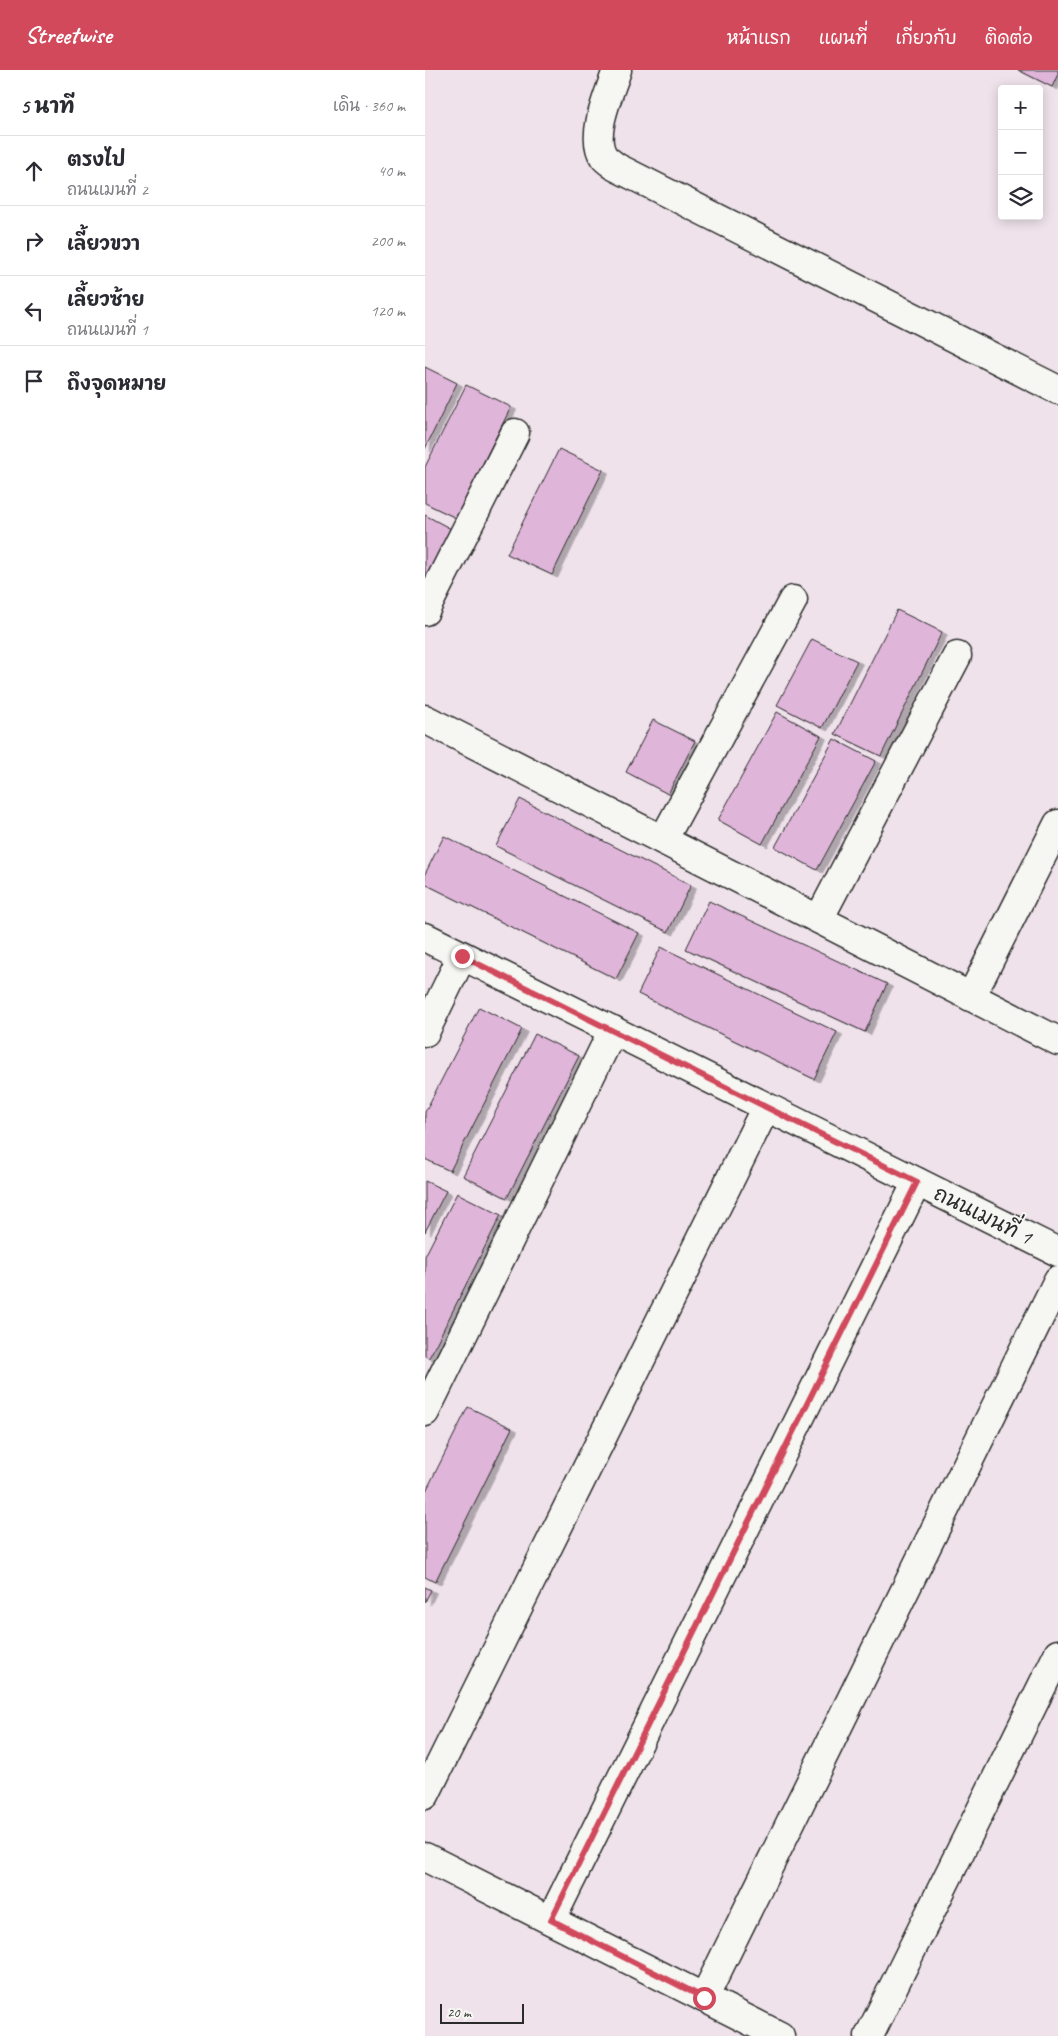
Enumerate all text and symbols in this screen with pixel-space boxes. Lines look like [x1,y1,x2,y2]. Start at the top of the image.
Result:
text: Streetwise [25,20,111,50]
text: หน้าแรก [727,27,791,49]
text: แผนที่ [819,27,867,49]
text: เกี่ยวกับ [895,27,957,49]
text: ติดต่อ [985,27,1033,49]
map controls [998,85,1043,220]
button: + [998,85,1043,130]
text: 5 นาที [20,93,75,119]
text: เดิน · 360 m [333,96,405,116]
button: − [998,130,1043,175]
text: ตรงไป [67,148,125,172]
icon: ahead [20,157,48,185]
text: 40 m [378,161,405,181]
button: layers [998,175,1043,220]
text: ถนนเมนที่ 2 [67,180,148,200]
icon: right [20,227,48,255]
text: 200 m [371,231,405,251]
text: เลี้ยวขวา [67,232,140,256]
text: เลี้ยวซ้าย [67,288,144,312]
icon: left [20,297,48,325]
text: 120 m [371,301,405,321]
text: ถนนเมนที่ 1 [67,320,148,340]
icon: arrive [20,367,48,395]
text: ถึงจุดหมาย [67,372,166,396]
route end [451,945,474,968]
street label: ถนนเมนที่ 1 [930,1176,1040,1251]
route start [693,1987,716,2010]
scale bar [440,2001,524,2024]
text: 20 m [447,2004,471,2021]

